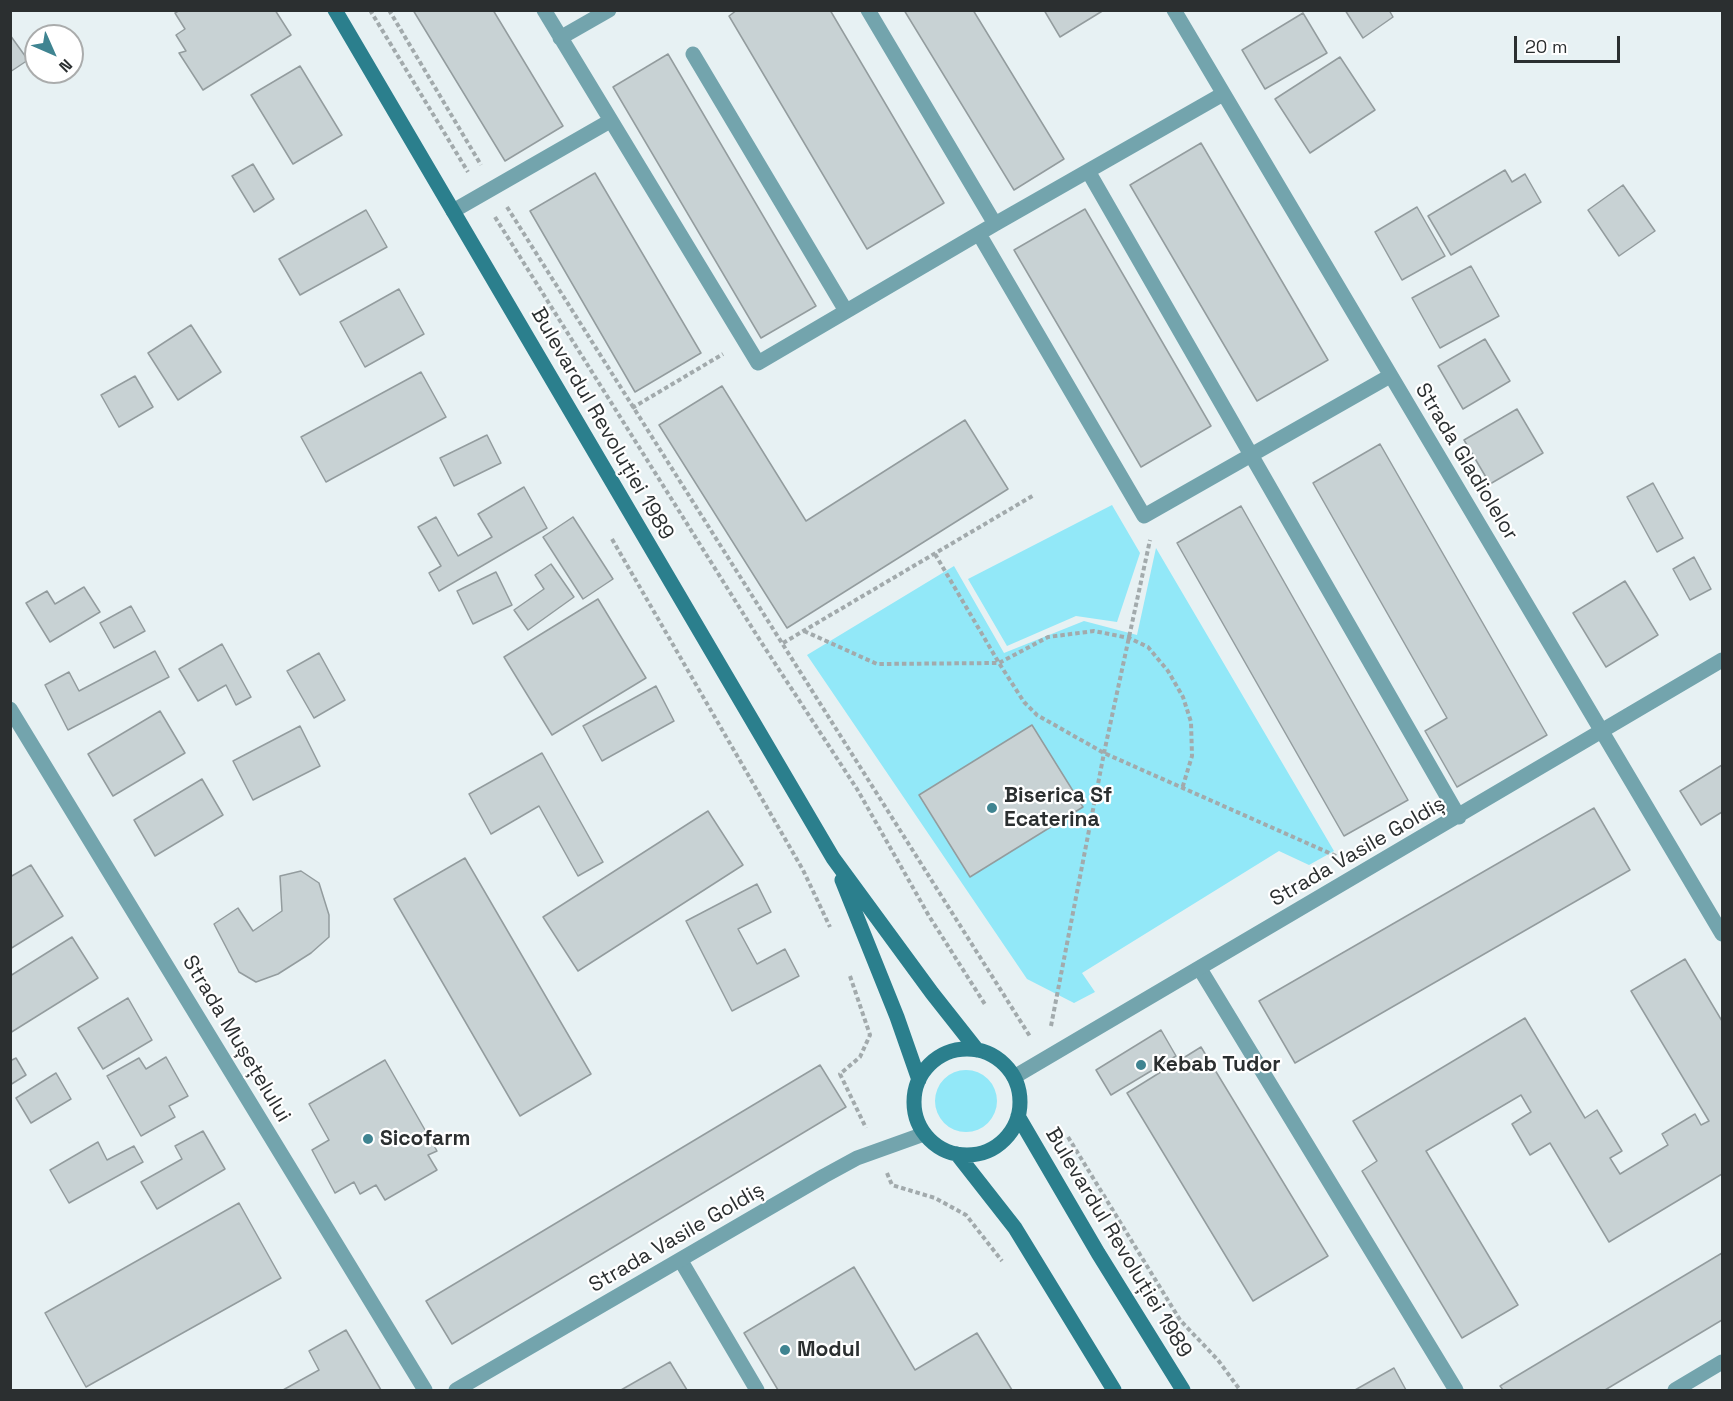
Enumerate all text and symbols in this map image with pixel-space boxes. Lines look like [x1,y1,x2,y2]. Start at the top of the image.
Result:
north arrow [24,24,84,84]
scale bar [1517,24,1624,62]
text: 20 m [1525,35,1568,58]
text: N [54,54,77,77]
street label: Bulevardul Revoluției 1989 [525,303,679,545]
street label: Strada Gladiolelor [1409,379,1523,545]
place label: Biserica Sf Ecaterina [1004,783,1112,833]
street label: Strada Vasile Goldiș [1266,792,1450,912]
marker: Biserica Sf Ecaterina [985,801,999,815]
street label: Strada Mușețelului [176,951,296,1127]
place label: Kebab Tudor [1153,1052,1281,1078]
marker: Kebab Tudor [1134,1058,1148,1072]
street label: Bulevardul Revoluției 1989 [1039,1123,1197,1363]
place label: Sicofarm [380,1126,471,1152]
marker: Sicofarm [361,1132,375,1146]
street label: Strada Vasile Goldiș [585,1178,769,1298]
place label: Modul [797,1337,860,1363]
marker: Modul [778,1343,792,1357]

